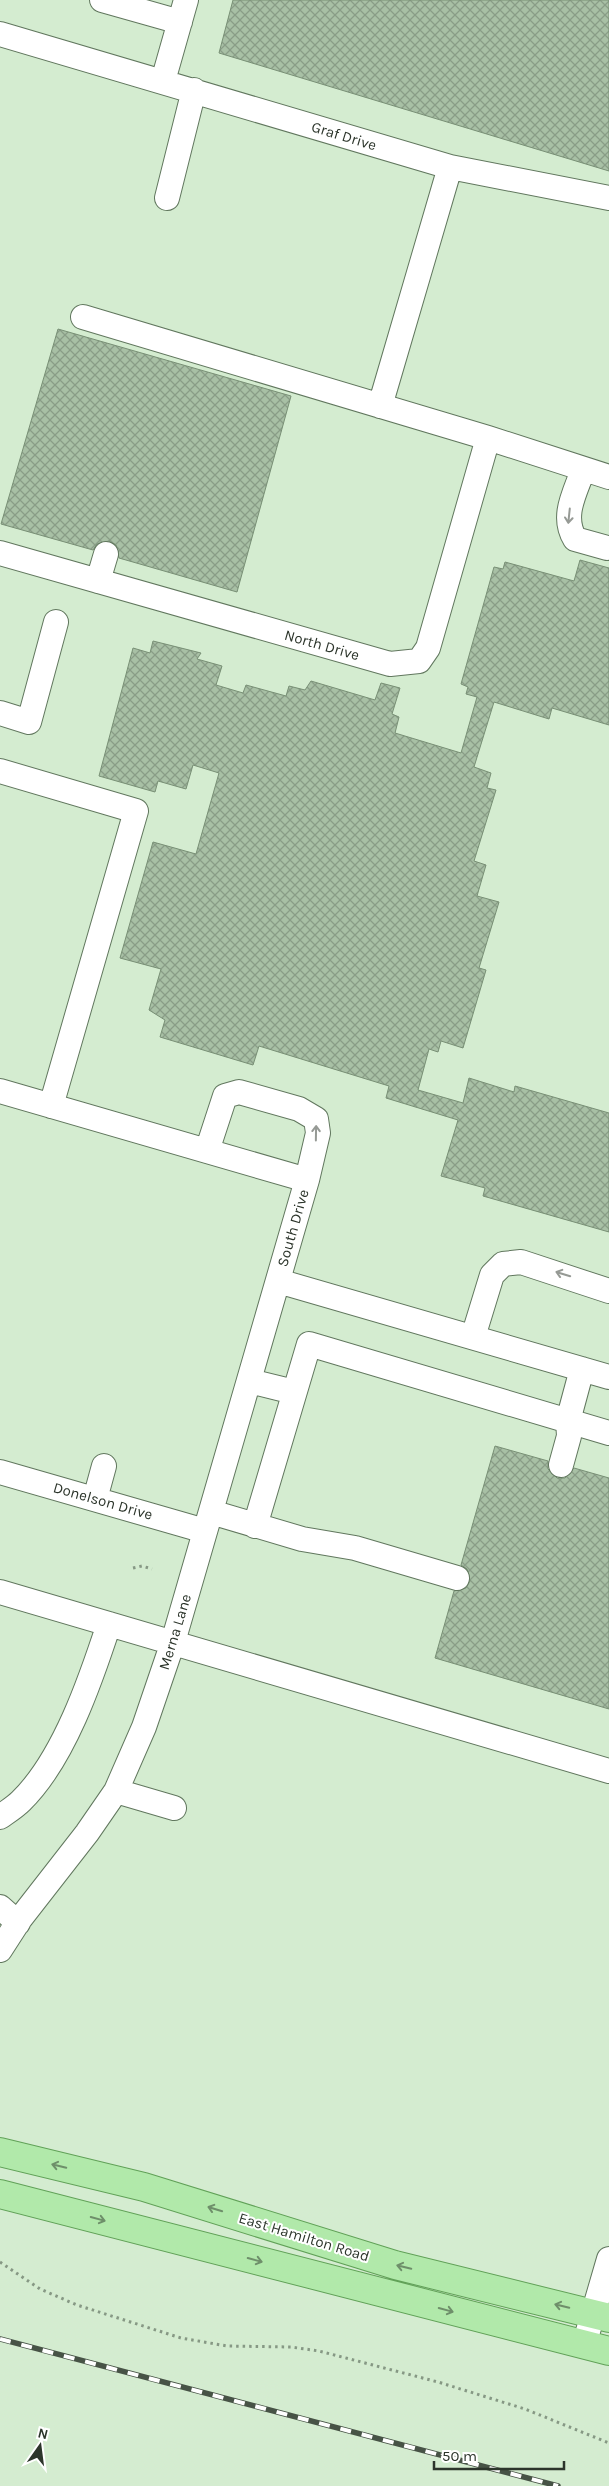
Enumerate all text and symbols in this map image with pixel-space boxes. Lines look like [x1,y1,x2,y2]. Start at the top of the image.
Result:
street label: Graf Drive [309,118,379,154]
one-way arrow [565,508,574,524]
street label: North Drive [282,626,362,664]
one-way arrow [311,1125,321,1141]
street label: South Drive [273,1187,313,1269]
one-way arrow [555,1269,571,1279]
street label: Donelson Drive [51,1478,155,1524]
street label: Merna Lane [155,1592,195,1672]
one-way arrow [51,2161,67,2170]
one-way arrow [208,2204,224,2214]
street label: East Hamilton Road [236,2209,372,2265]
one-way arrow [89,2215,105,2224]
one-way arrow [247,2256,263,2266]
one-way arrow [397,2262,413,2271]
one-way arrow [554,2301,570,2310]
one-way arrow [438,2306,454,2316]
north arrow [15,2421,65,2471]
text: N [36,2424,50,2443]
scale bar [434,2438,564,2470]
text: 50 m [442,2447,477,2465]

